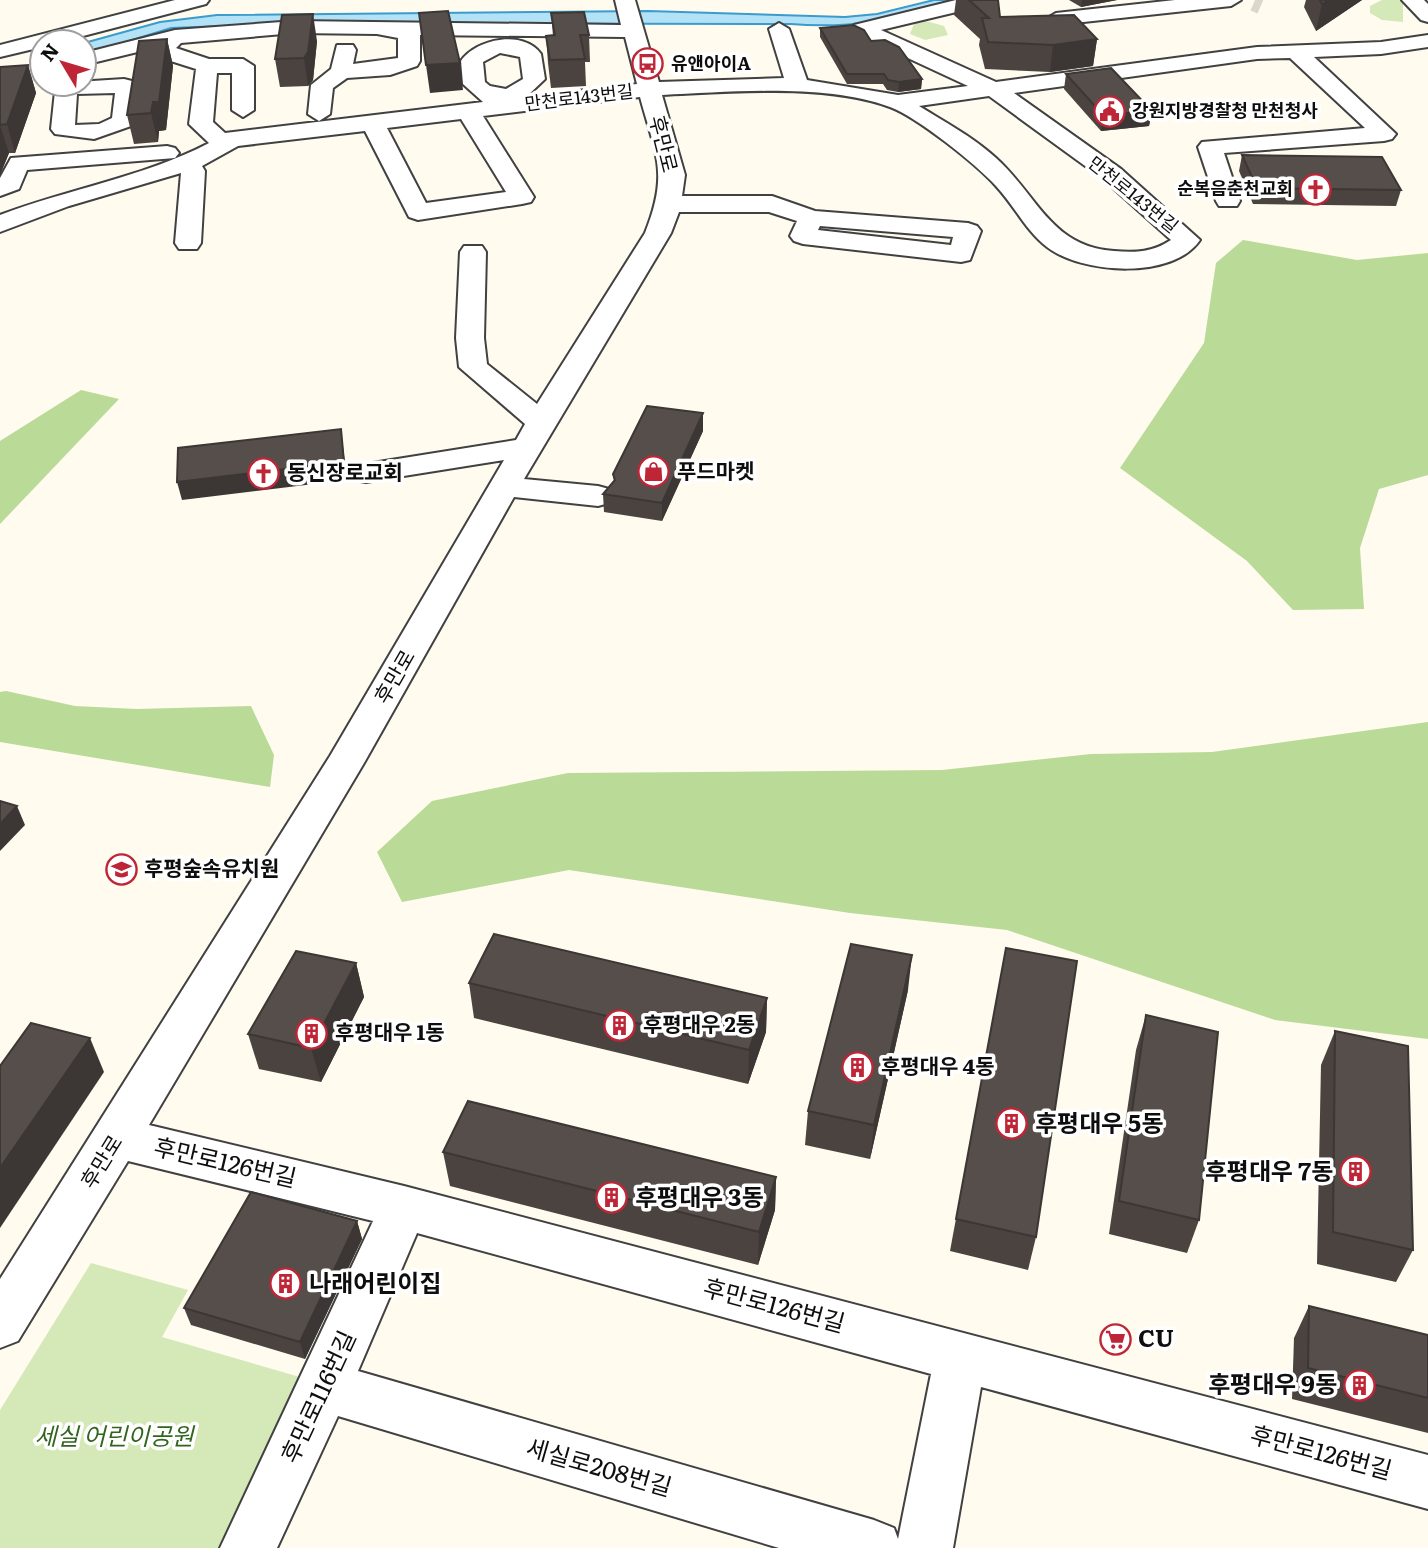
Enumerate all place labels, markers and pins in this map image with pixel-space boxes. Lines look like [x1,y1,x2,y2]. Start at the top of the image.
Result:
bus stop icon: 유앤아이A [631,47,665,81]
place label: 유앤아이A [671,49,751,76]
public building icon: 강원지방경찰청 만천청사 [1092,94,1126,128]
place label: 강원지방경찰청 만천청사 [1132,96,1318,123]
church icon: 순복음춘천교회 [1299,172,1333,206]
place label: 순복음춘천교회 [1177,174,1293,201]
place label: 푸드마켓 [677,454,754,485]
place label: 동신장로교회 [287,455,403,486]
shop icon: 푸드마켓 [637,455,671,489]
church icon: 동신장로교회 [247,456,281,490]
place label: 후평숲속유치원 [144,851,279,882]
school or university icon: 후평숲속유치원 [104,852,138,886]
place label: 후평대우 2동 [643,1007,755,1038]
building icon: 후평대우 2동 [603,1008,637,1042]
place label: 후평대우 1동 [335,1015,445,1046]
building icon: 후평대우 1동 [295,1016,329,1050]
place label: 후평대우 4동 [881,1049,994,1080]
building icon: 후평대우 4동 [841,1050,875,1084]
place label: 후평대우 5동 [1035,1104,1163,1139]
building icon: 후평대우 5동 [995,1107,1029,1141]
place label: 후평대우 7동 [1205,1152,1333,1187]
building icon: 후평대우 7동 [1339,1155,1373,1189]
place label: 후평대우 3동 [635,1178,764,1213]
building icon: 후평대우 3동 [595,1181,629,1215]
place label: 나래어린이집 [309,1264,441,1299]
building icon: 나래어린이집 [269,1267,303,1301]
place label: CU [1138,1319,1174,1354]
supermarket icon: CU [1098,1322,1132,1356]
place label: 후평대우 9동 [1208,1365,1337,1400]
building icon: 후평대우 9동 [1343,1368,1377,1402]

